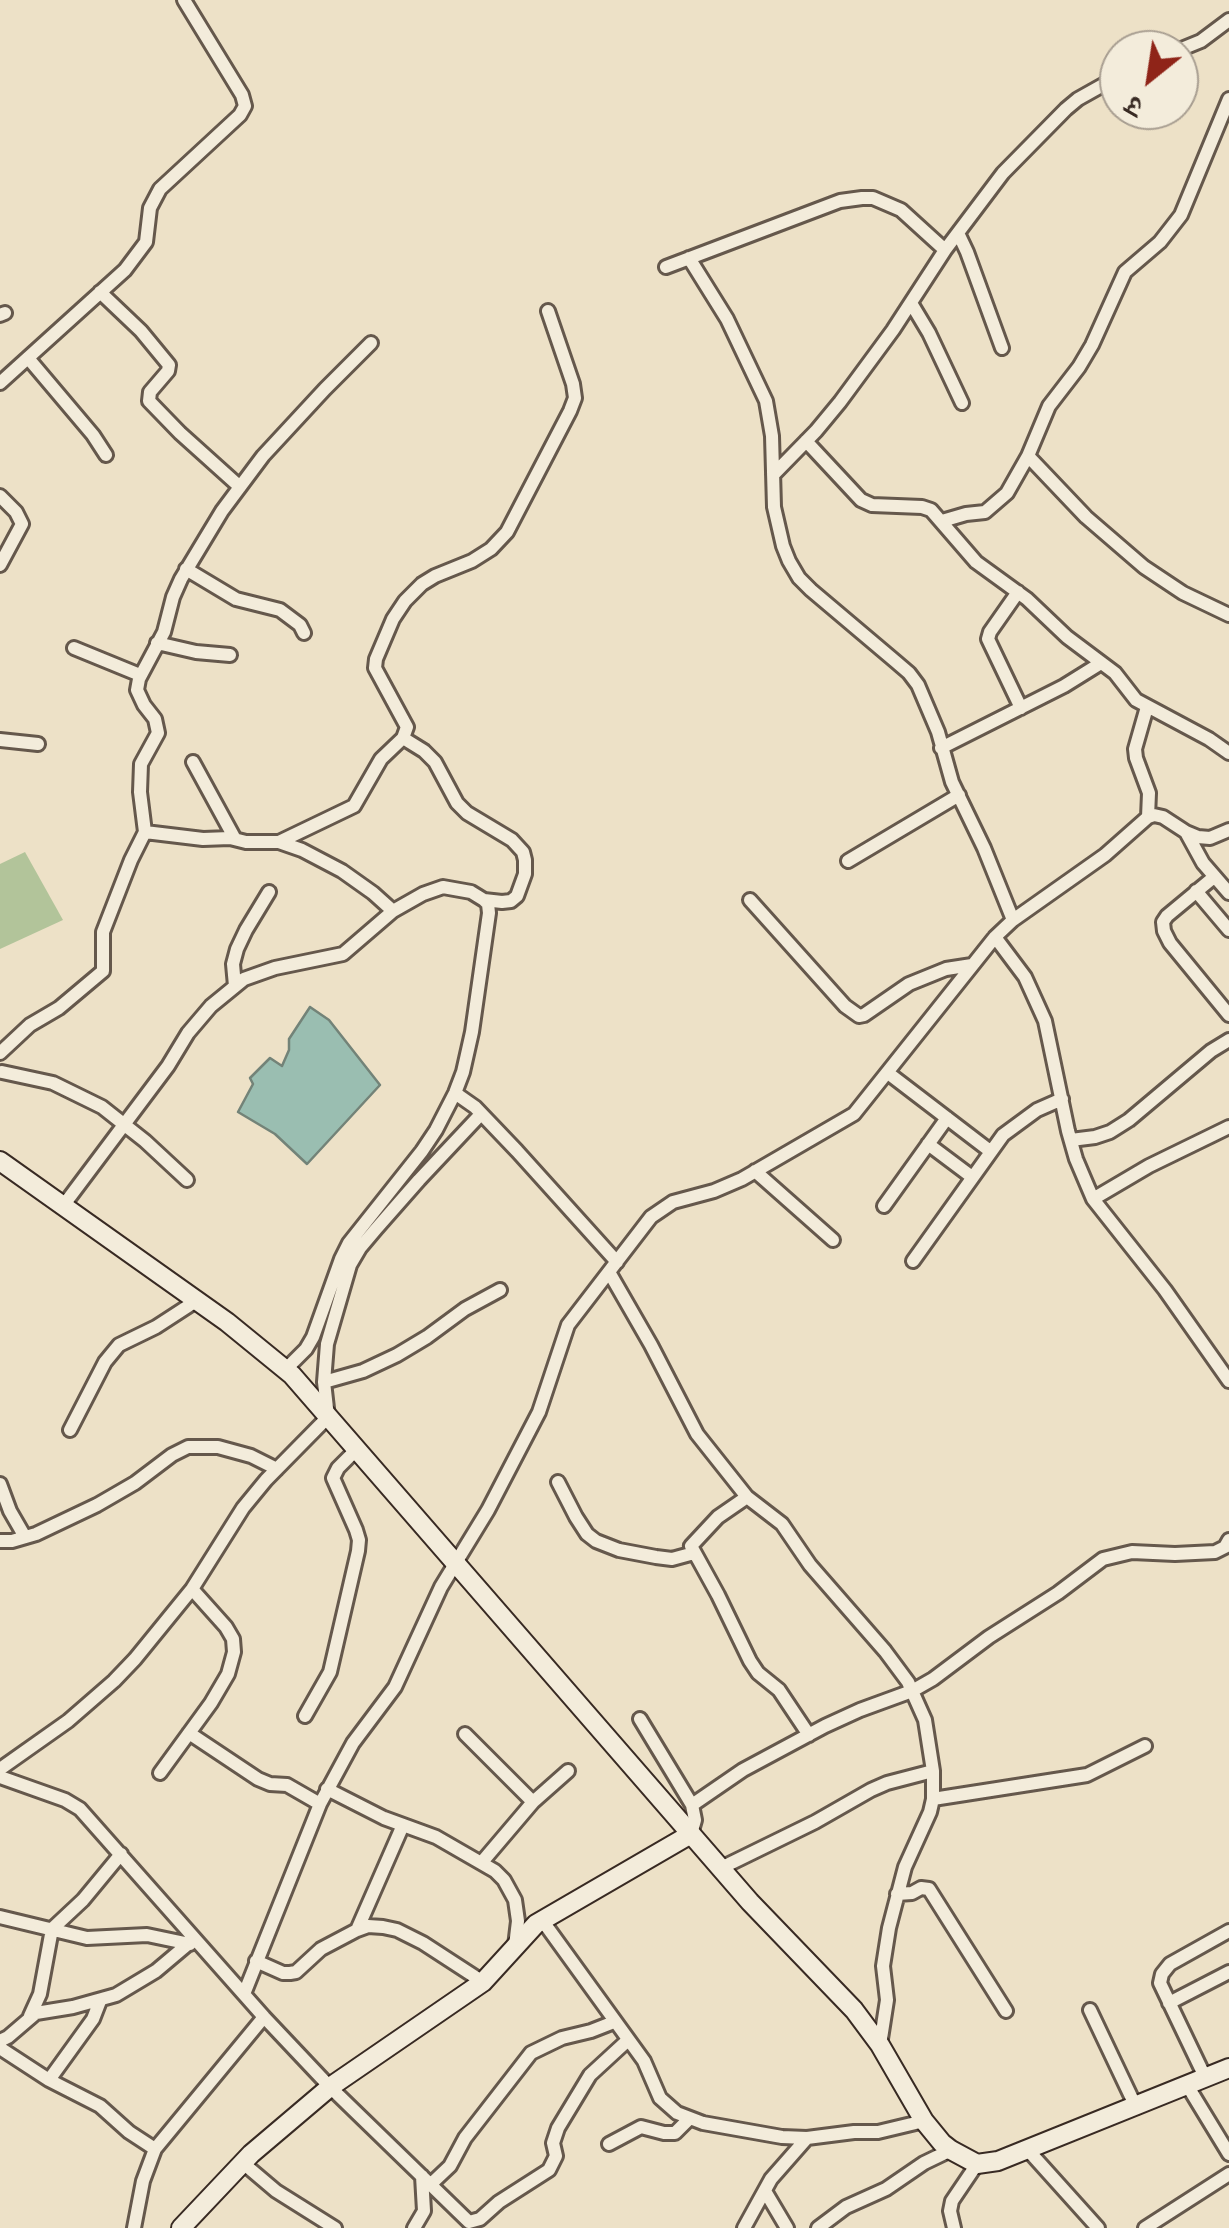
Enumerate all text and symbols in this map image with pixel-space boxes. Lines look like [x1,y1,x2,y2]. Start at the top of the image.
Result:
north arrow [1099,30,1199,130]
text: उ [1120,86,1150,123]

